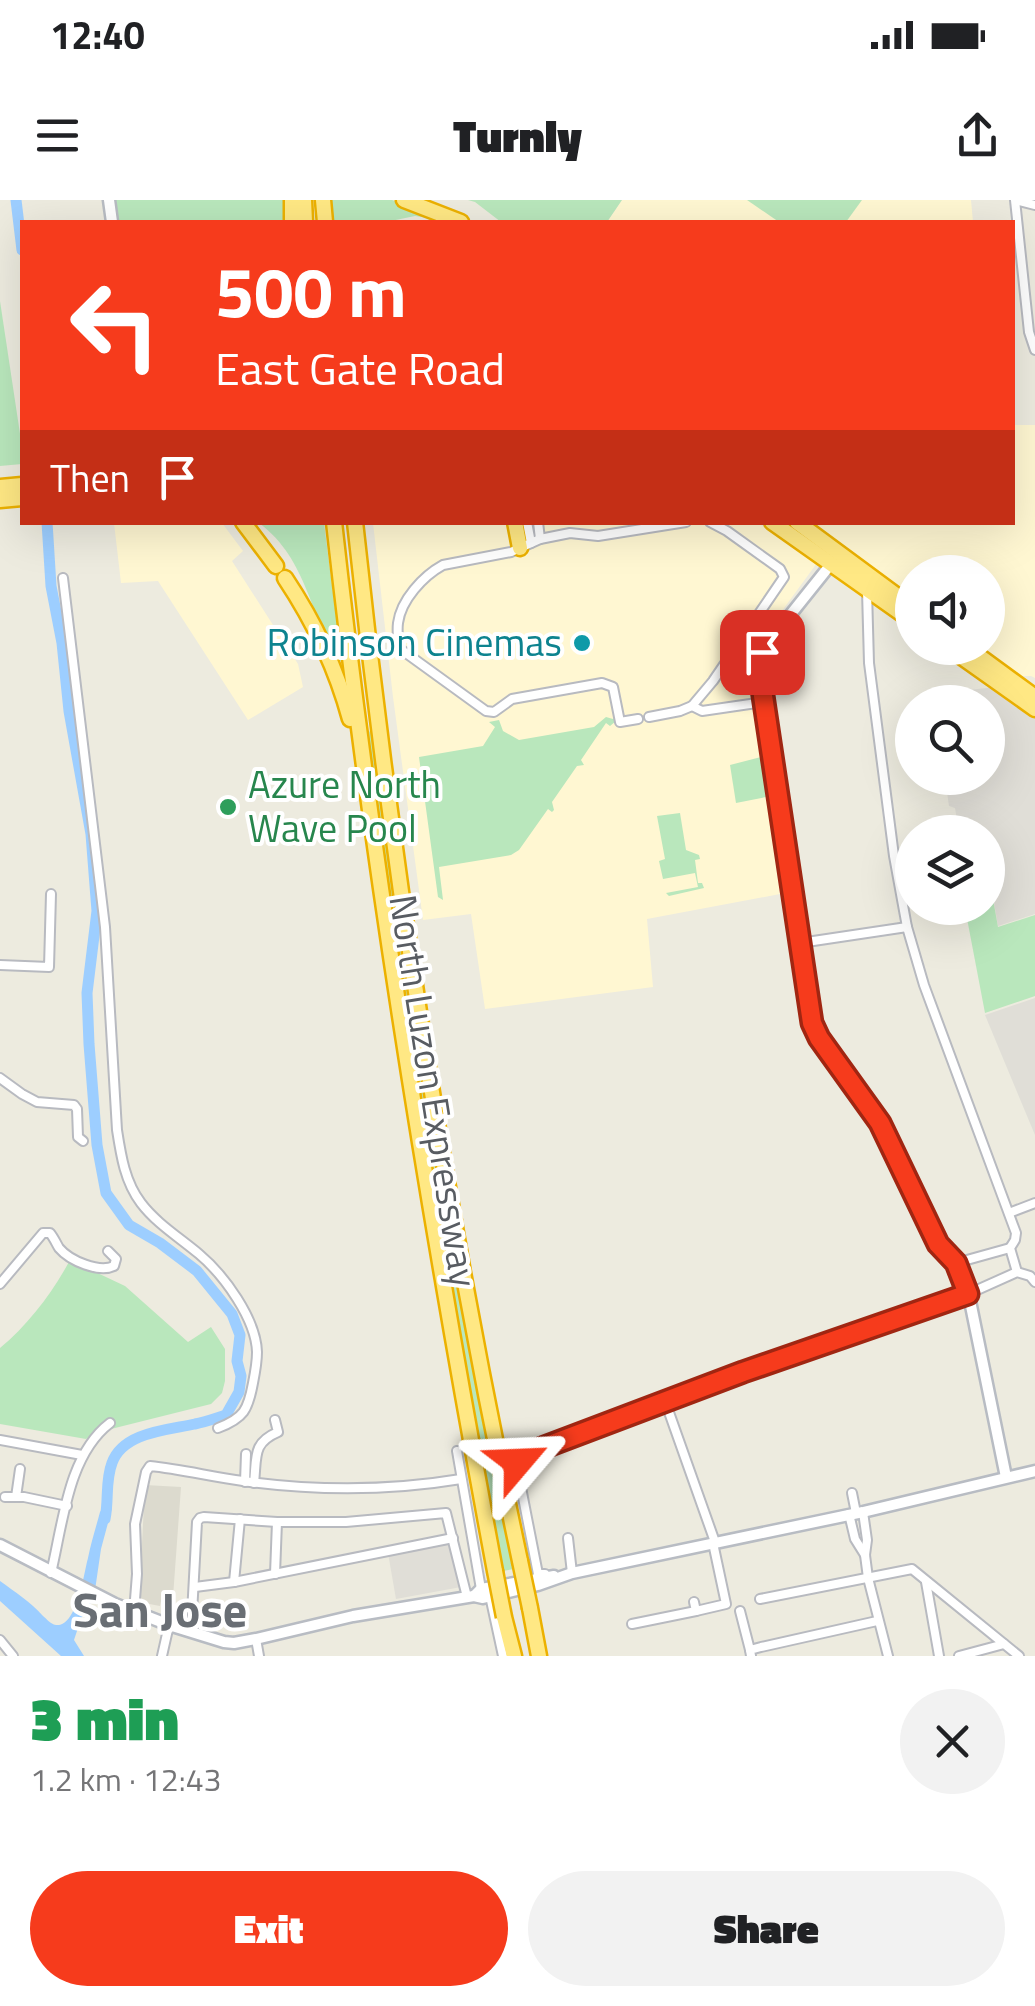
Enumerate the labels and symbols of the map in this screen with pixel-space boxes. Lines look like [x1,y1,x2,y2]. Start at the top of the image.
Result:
pin [720,610,805,695]
place label: Robinson Cinemas [267,613,562,671]
marker: Robinson Cinemas [571,632,593,654]
place label: Azure North Wave Pool [248,755,441,857]
marker: Azure North Wave Pool [217,796,239,818]
street label: North Luzon Expressway [374,891,494,1291]
position arrow [466,1410,570,1514]
district label: San Jose [73,1573,247,1646]

